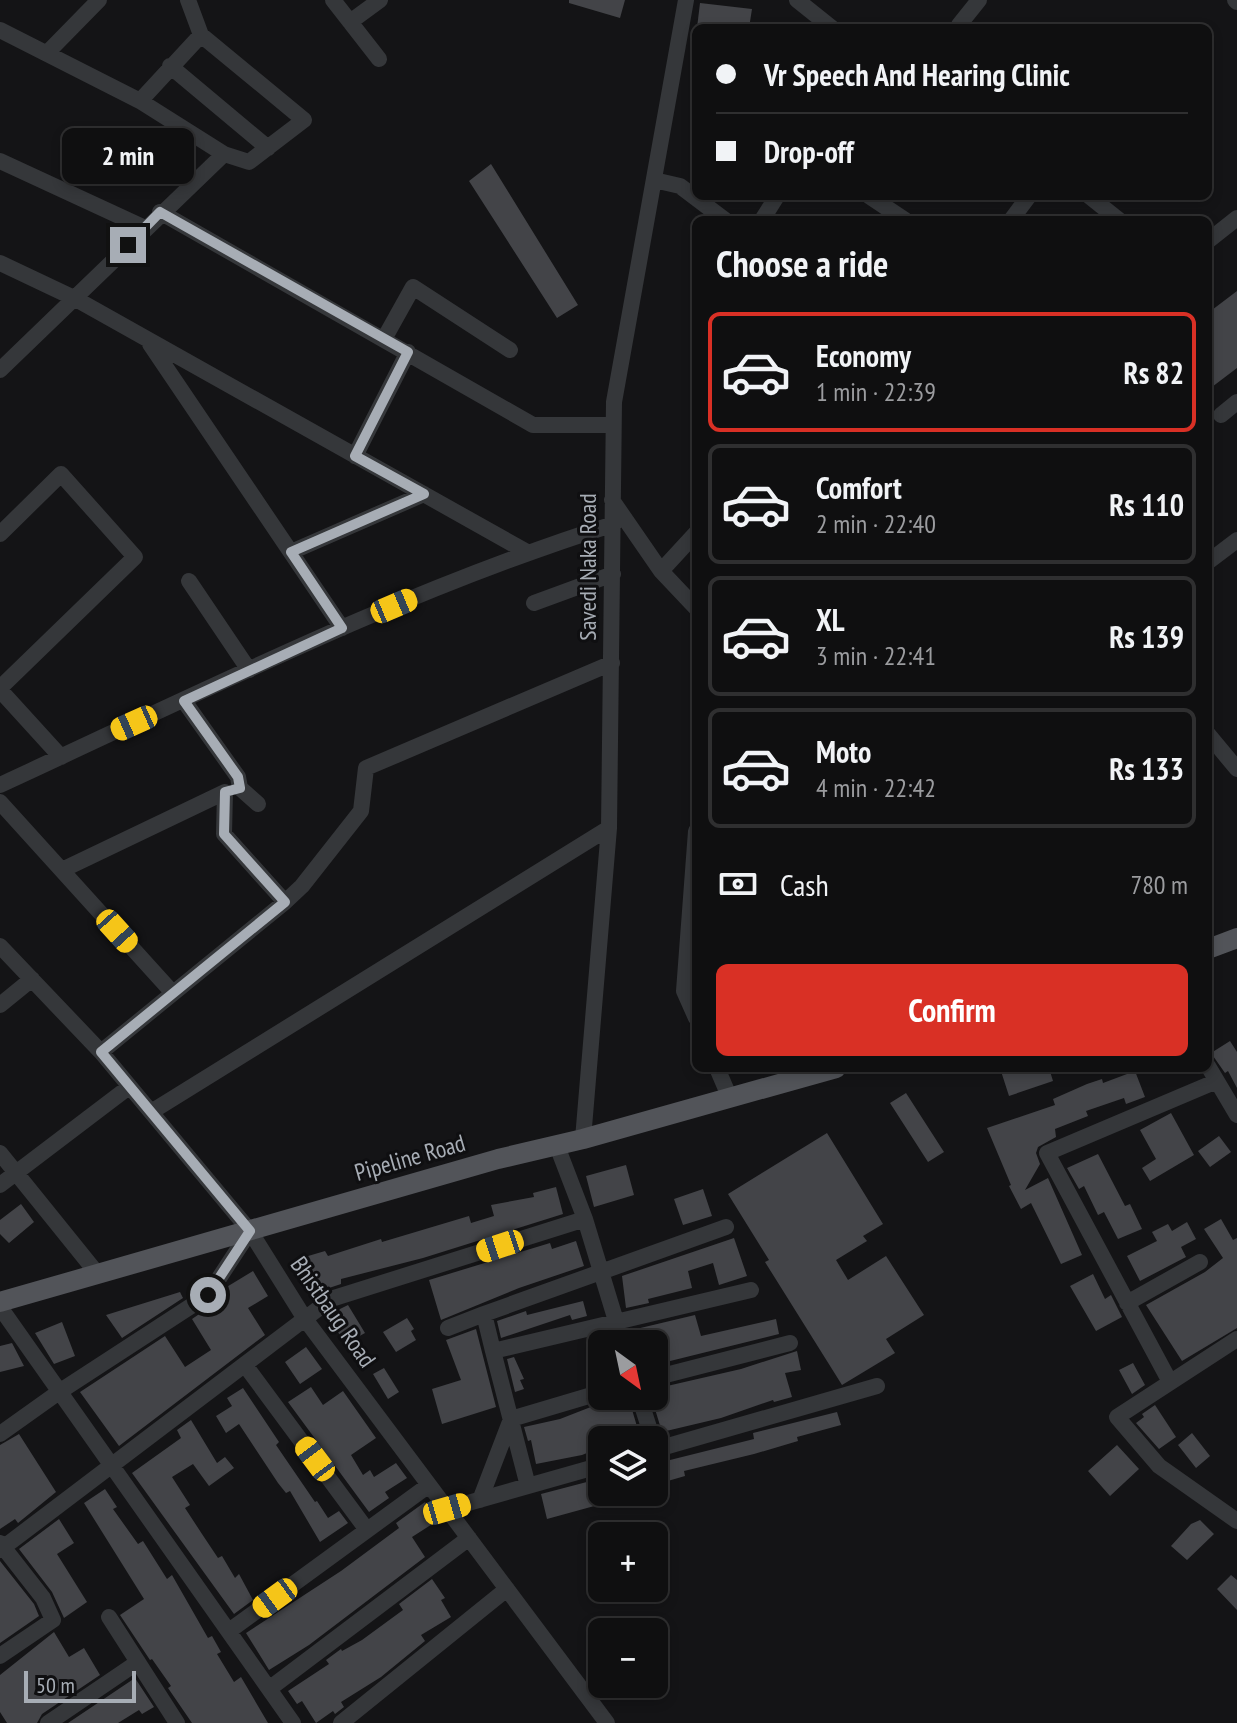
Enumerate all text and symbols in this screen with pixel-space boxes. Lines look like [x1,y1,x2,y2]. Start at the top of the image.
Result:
text: Vr Speech And Hearing Clinic [764,55,1070,94]
callout: 2 min [62,129,194,185]
text: Drop-off [764,132,854,171]
text: 2 min [102,139,154,172]
route end [110,227,146,263]
text: Choose a ride [716,240,888,287]
icon: car [720,336,792,408]
text: Economy [816,336,911,375]
text: Rs 82 [1124,353,1184,392]
text: 1 min · 22:39 [816,375,936,408]
icon: car [720,468,792,540]
text: Comfort [816,468,902,507]
text: Rs 110 [1109,485,1184,524]
street label: Savedi Naka Road [572,493,603,641]
text: 2 min · 22:40 [816,507,936,540]
car [367,586,421,626]
icon: car [720,600,792,672]
text: XL [816,600,845,639]
text: Rs 139 [1109,617,1184,656]
text: 3 min · 22:41 [816,639,936,672]
car [107,702,161,744]
icon: car [720,732,792,804]
text: Moto [816,732,871,771]
text: Rs 133 [1109,749,1184,788]
text: 4 min · 22:42 [816,771,936,804]
icon: cash [716,862,760,906]
text: Cash [780,865,829,904]
text: 780 m [1130,868,1188,901]
car [92,905,142,957]
button: Confirm [716,964,1188,1056]
street label: Pipeline Road [351,1127,469,1188]
car [473,1227,527,1265]
street label: Bhistbaug Road [284,1250,383,1373]
route start [190,1277,226,1313]
north arrow [588,1330,668,1410]
map controls [588,1330,668,1698]
button: layers [588,1426,668,1506]
car [291,1433,339,1485]
car [421,1491,473,1527]
button: + [588,1522,668,1602]
car [249,1574,301,1622]
button: − [588,1618,668,1698]
scale bar [24,1667,136,1703]
text: 50 m [36,1671,75,1699]

